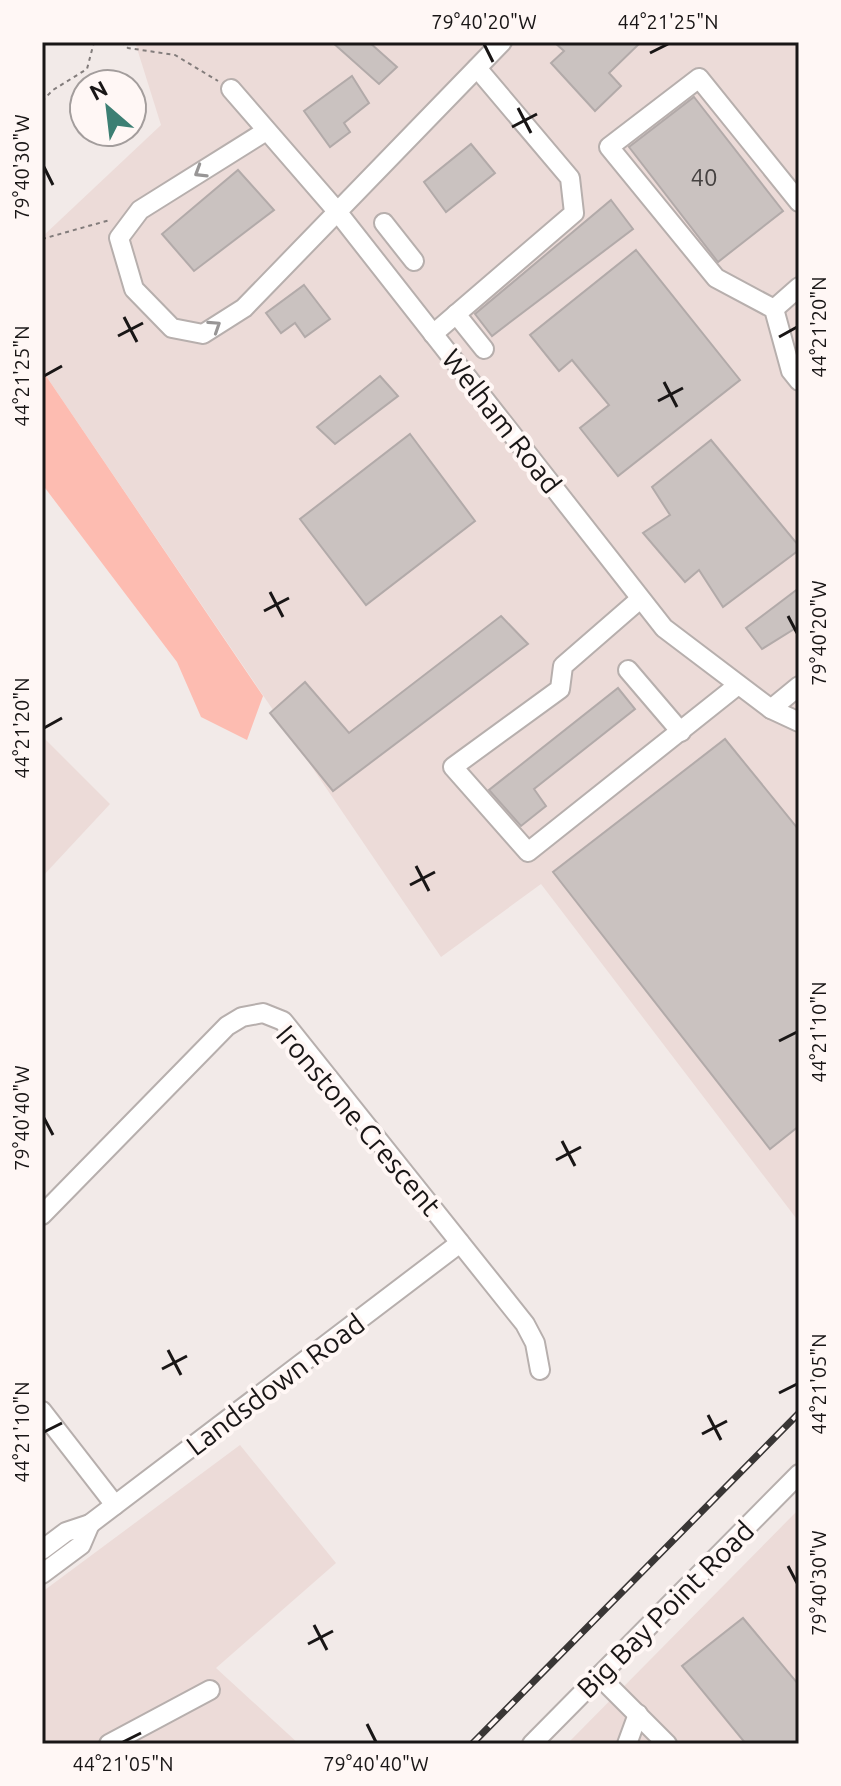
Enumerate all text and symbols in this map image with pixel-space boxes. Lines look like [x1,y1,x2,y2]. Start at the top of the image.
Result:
text: 79°40'20"W [431,10,537,33]
text: 44°21'25"N [617,10,719,33]
north arrow [68,68,148,148]
text: N [85,75,111,105]
text: 79°40'30"W [10,114,33,220]
one-way arrow [194,163,209,178]
house number: 40 [690,164,718,191]
text: 44°21'20"N [807,276,830,378]
one-way arrow [207,321,221,336]
text: 44°21'25"N [10,325,33,427]
street label: Welham Road [436,343,568,499]
text: 79°40'20"W [807,580,830,686]
text: 44°21'20"N [10,677,33,779]
text: 44°21'10"N [807,981,830,1083]
street label: Ironstone Crescent [271,1019,447,1221]
text: 79°40'40"W [10,1065,33,1171]
street label: Landsdown Road [180,1307,370,1461]
text: 44°21'05"N [807,1333,830,1435]
text: 44°21'10"N [10,1381,33,1483]
street label: Big Bay Point Road [570,1514,760,1704]
text: 79°40'30"W [807,1530,830,1636]
text: 44°21'05"N [72,1752,174,1775]
text: 79°40'40"W [323,1752,429,1775]

